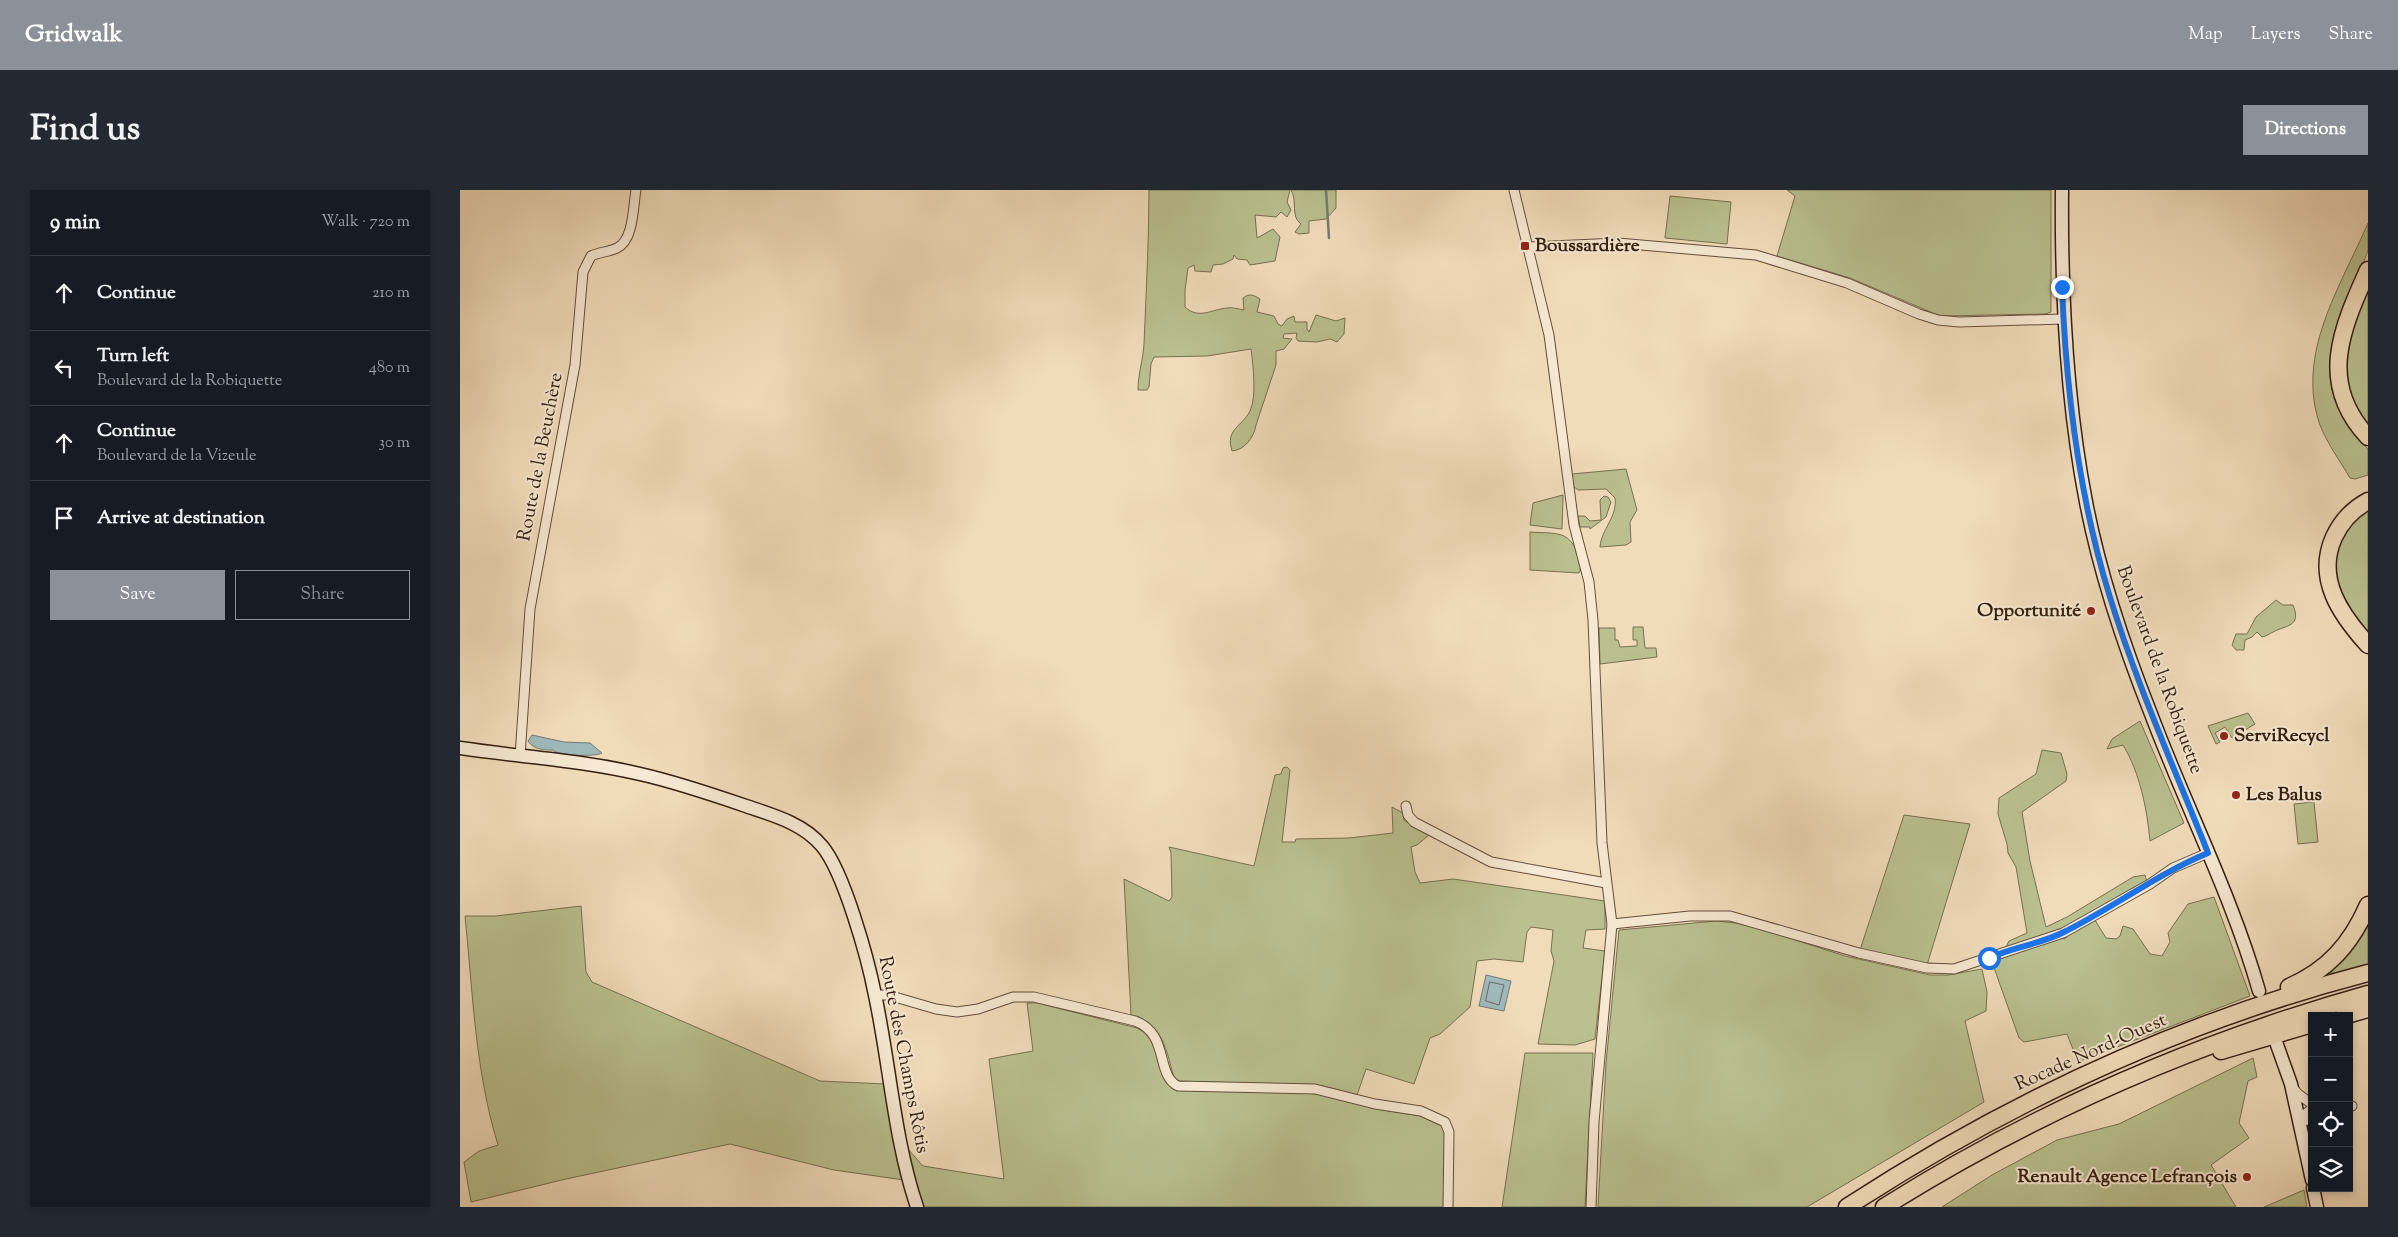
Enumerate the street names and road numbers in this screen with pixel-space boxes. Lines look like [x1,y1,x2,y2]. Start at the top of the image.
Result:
street label: Route de la Beuchère [511,370,571,544]
street label: Boulevard de la Robiquette [2109,562,2209,778]
street label: Route des Champs Rôtis [871,954,935,1156]
street label: Rocade Nord-Ouest [2011,1007,2172,1099]

